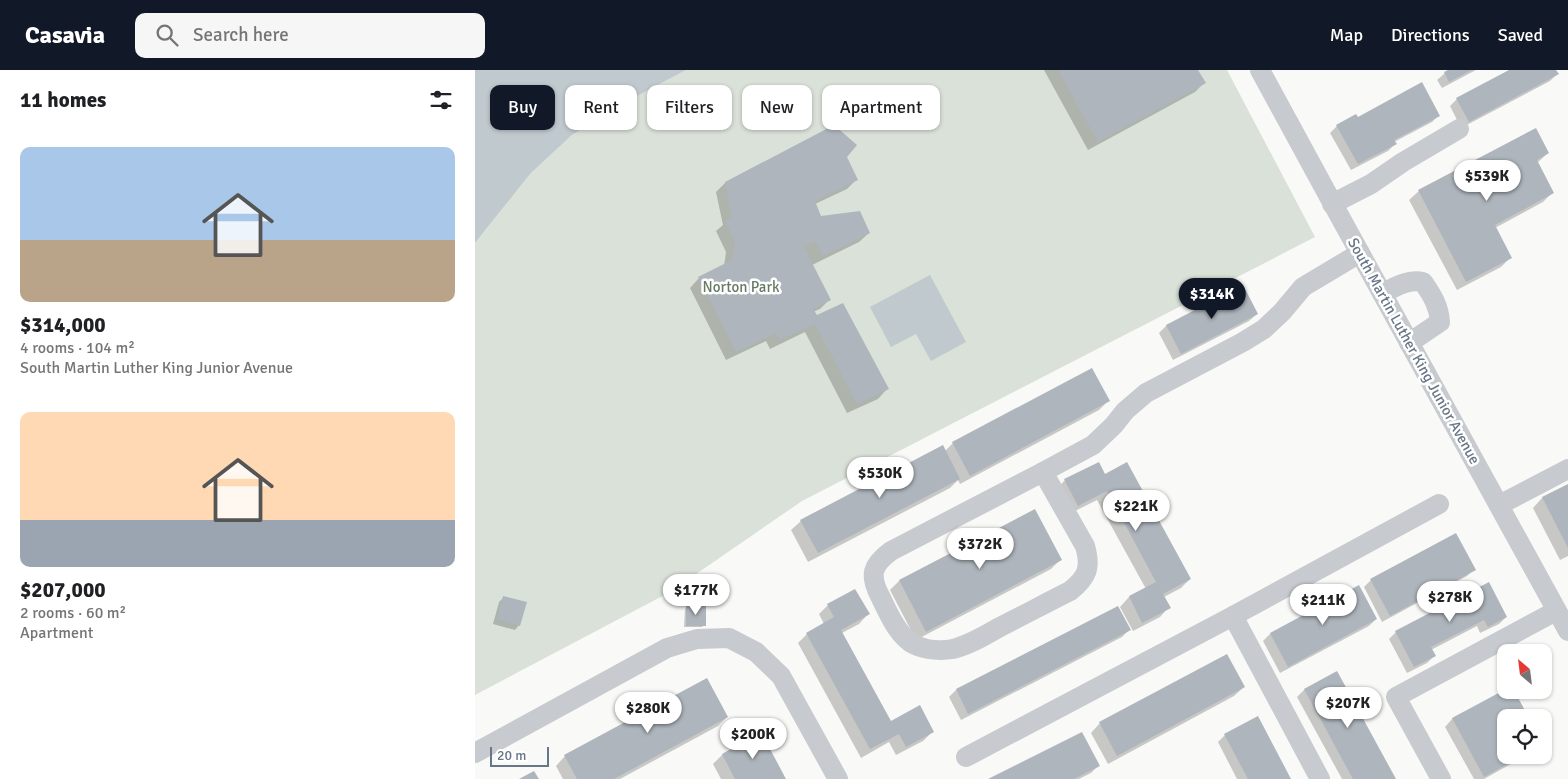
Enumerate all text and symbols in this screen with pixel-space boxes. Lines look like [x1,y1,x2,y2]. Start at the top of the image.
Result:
search box [135,13,485,58]
text: Casavia [25,20,105,50]
icon: search [153,21,181,49]
text: Search here [193,23,289,47]
text: Map [1330,24,1363,46]
text: Directions [1391,24,1470,46]
text: Saved [1498,24,1543,46]
chip: Buy [490,85,555,130]
chip: Rent [565,85,637,130]
chip: Filters [647,85,732,130]
chip: New [742,85,812,130]
chip: Apartment [822,85,940,130]
icon: filters [427,86,455,114]
text: 11 homes [20,87,106,113]
pin: $539K [1452,160,1522,202]
text: $539K [1465,166,1509,186]
icon: home [193,180,283,270]
street label: South Martin Luther King Junior Avenue [1344,235,1484,467]
park label: Norton Park [702,278,780,296]
pin: $314K [1177,278,1247,320]
text: $314K [1190,284,1234,304]
text: $314,000 [20,312,106,338]
text: 4 rooms · 104 m² [20,338,135,358]
text: South Martin Luther King Junior Avenue [20,358,293,378]
icon: home [193,445,283,535]
pin: $530K [845,456,915,499]
text: $530K [858,463,902,483]
pin: $221K [1101,490,1171,532]
text: $221K [1114,496,1158,516]
pin: $372K [945,528,1015,570]
text: $372K [958,534,1002,554]
pin: $177K [661,574,731,616]
text: $207,000 [20,577,106,603]
text: $177K [674,580,718,600]
pin: $278K [1415,580,1485,623]
pin: $211K [1288,584,1358,626]
text: $278K [1428,587,1472,607]
text: $211K [1301,590,1345,610]
text: 2 rooms · 60 m² [20,603,126,623]
text: Apartment [20,623,93,643]
north arrow [1497,644,1553,699]
map controls [1497,644,1552,764]
pin: $207K [1313,686,1383,729]
pin: $280K [613,692,683,734]
text: $207K [1326,693,1370,713]
text: $280K [626,698,670,718]
button: locate [1497,709,1552,764]
pin: $200K [718,718,788,760]
text: $200K [731,724,775,744]
scale bar [490,744,549,767]
text: 20 m [497,747,526,764]

